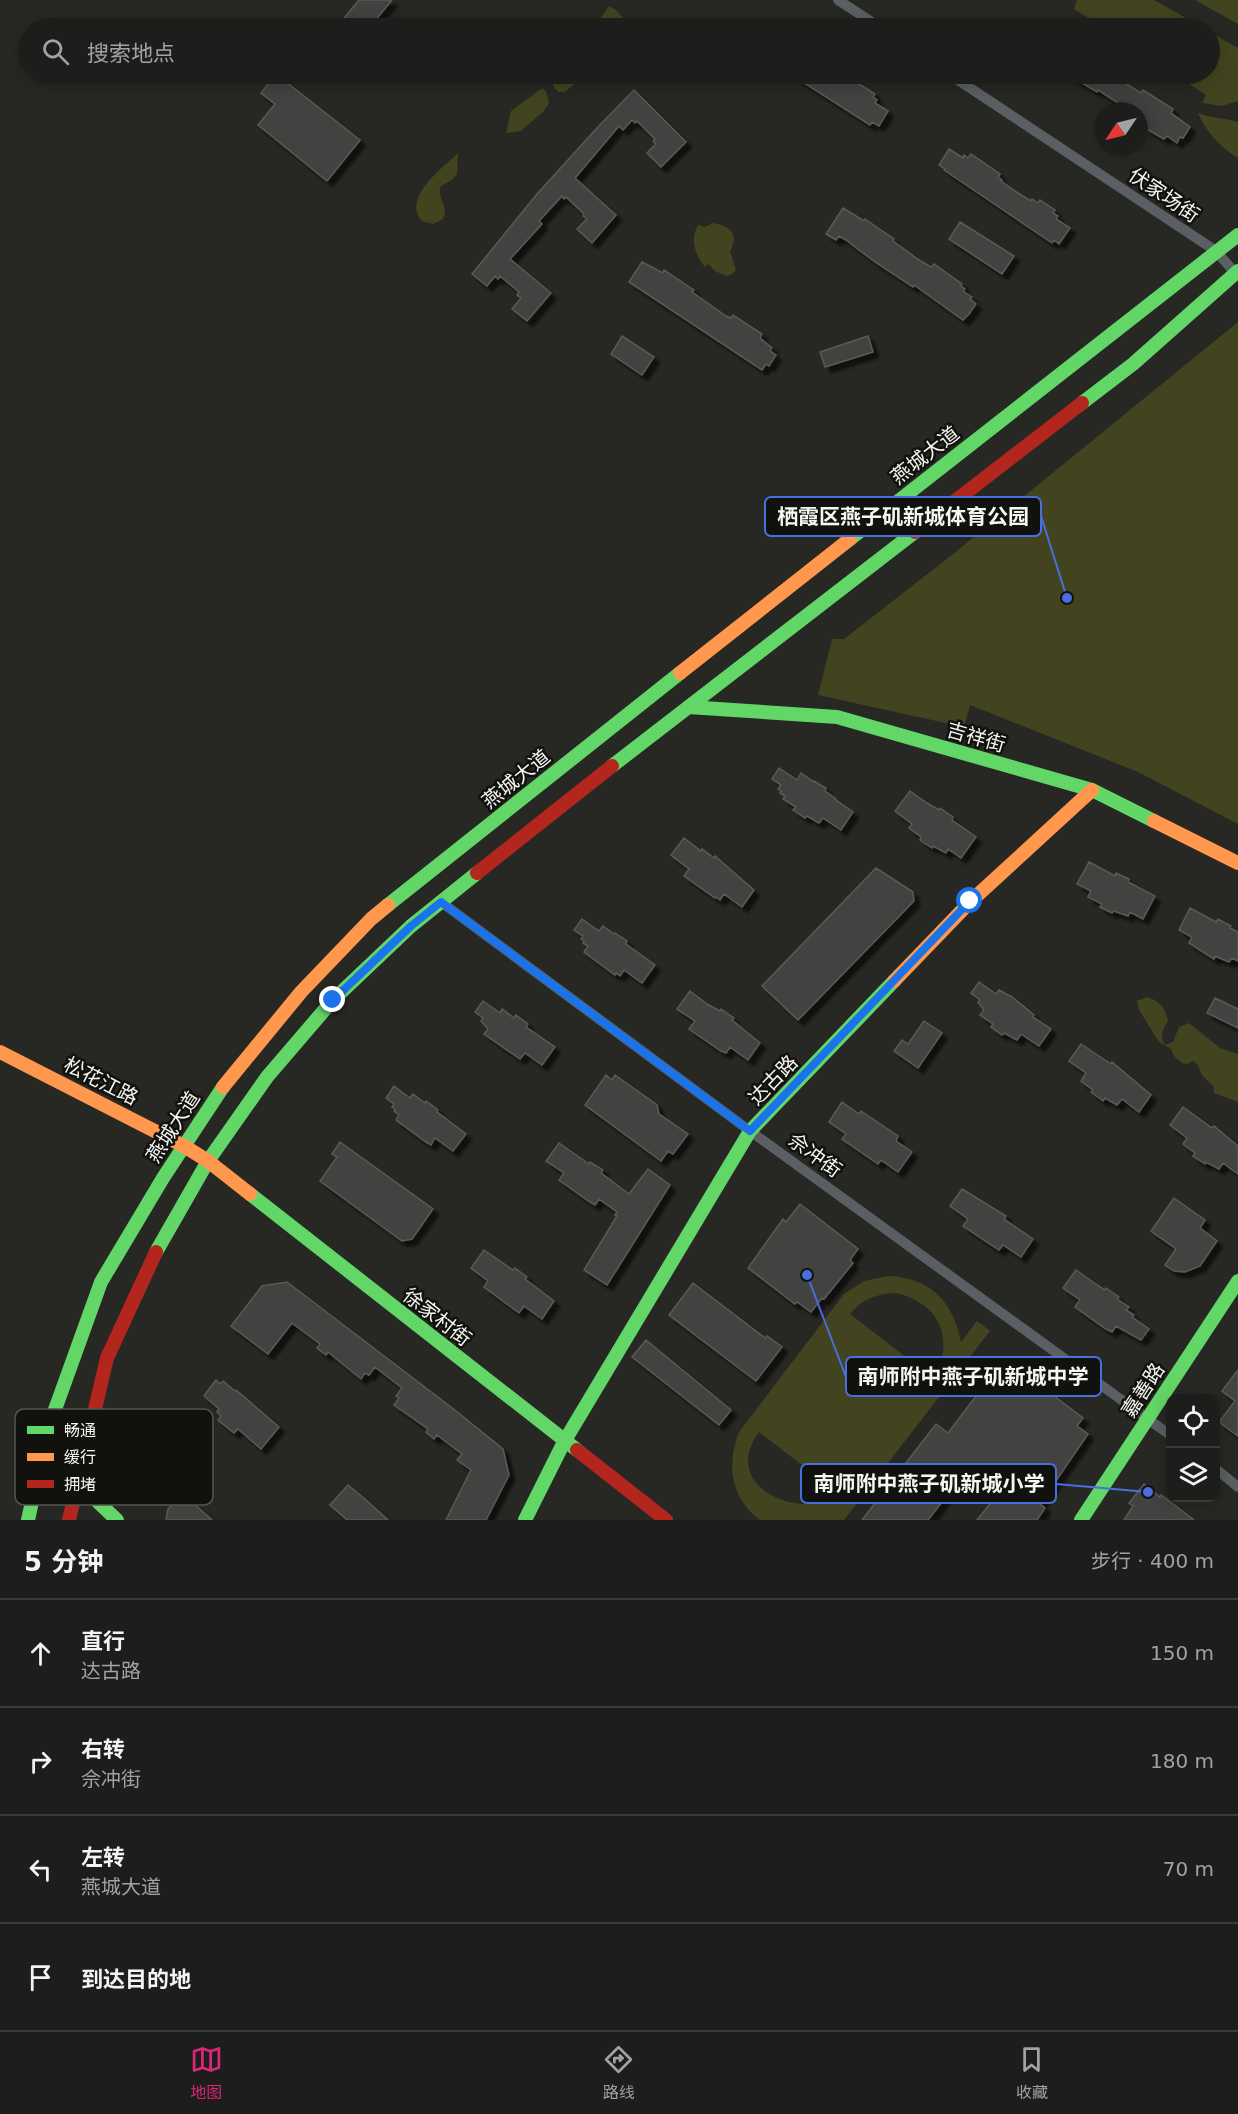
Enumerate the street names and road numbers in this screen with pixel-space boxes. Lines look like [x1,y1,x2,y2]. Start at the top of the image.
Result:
street label: 伏家场街 [1124,163,1204,227]
street label: 燕城大道 [886,421,964,489]
street label: 吉祥街 [944,717,1008,757]
street label: 燕城大道 [477,745,555,813]
street label: 达古路 [744,1050,802,1110]
street label: 松花江路 [60,1052,142,1110]
street label: 燕城大道 [141,1087,205,1167]
street label: 佘冲街 [784,1128,846,1182]
street label: 徐家村街 [398,1283,476,1351]
street label: 嘉善路 [1117,1358,1169,1422]

